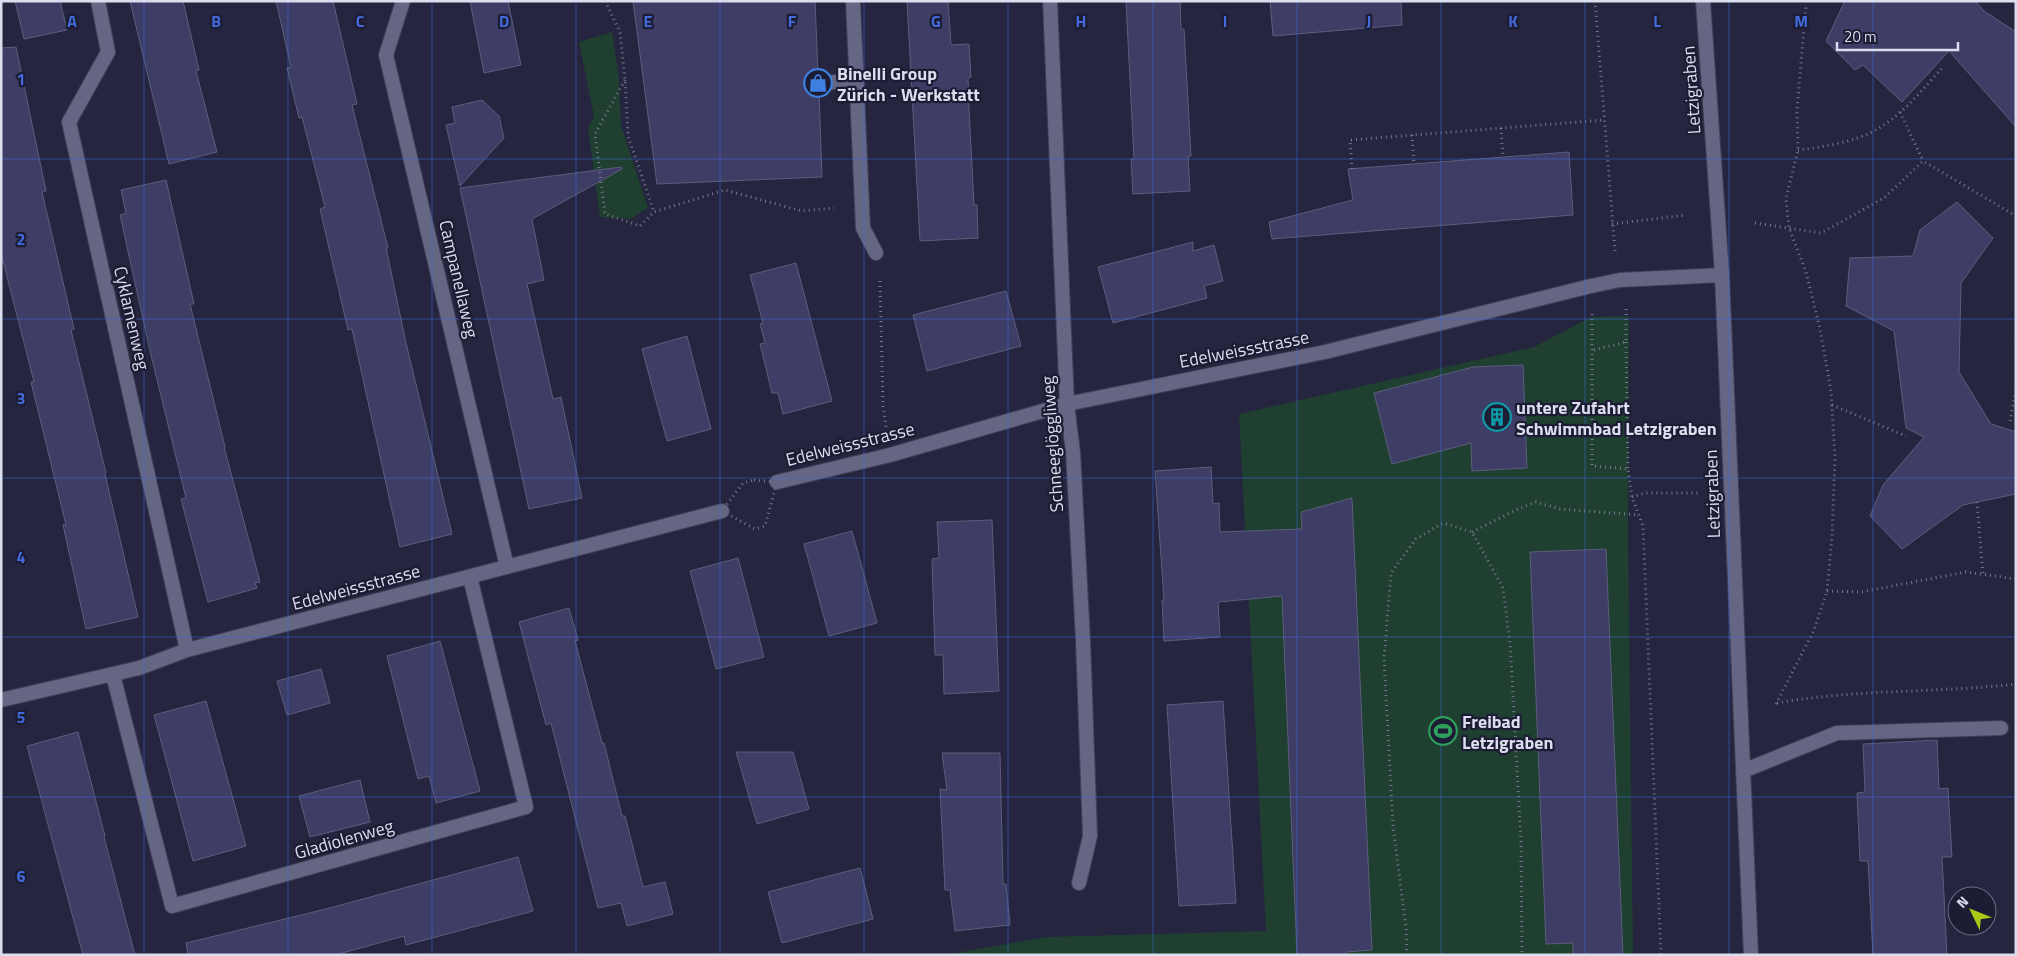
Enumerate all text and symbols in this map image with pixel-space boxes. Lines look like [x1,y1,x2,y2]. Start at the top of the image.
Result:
text: A [67,9,77,33]
text: B [211,9,221,33]
text: C [356,9,365,33]
text: D [499,9,509,33]
text: E [644,9,653,33]
text: F [788,9,797,33]
text: G [931,9,941,33]
text: H [1076,9,1086,33]
text: I [1223,9,1227,33]
text: J [1367,9,1371,33]
text: K [1508,9,1518,33]
text: L [1653,9,1661,33]
text: M [1794,9,1808,33]
scale bar [1837,20,1958,52]
text: 20 m [1844,25,1877,48]
street label: Letzigraben [1674,45,1708,135]
place label: Binelli Group Zürich - Werkstatt [837,60,980,108]
text: 1 [17,67,25,91]
shop icon: Binelli Group Zürich - Werkstatt [803,68,833,98]
street label: Campanellaweg [432,217,486,341]
text: 2 [17,227,25,251]
street label: Cyklamenweg [107,263,157,373]
street label: Edelweissstrasse [1177,323,1311,375]
street label: Schneeglöggliweg [1034,375,1070,513]
text: 3 [17,386,25,410]
place label: untere Zufahrt Schwimmbad Letzigraben [1516,394,1717,442]
building icon: untere Zufahrt Schwimmbad Letzigraben [1482,402,1512,432]
street label: Edelweissstrasse [783,415,917,473]
street label: Letzigraben [1697,449,1727,539]
text: 4 [17,545,26,569]
street label: Edelweissstrasse [289,557,423,617]
text: 5 [17,705,26,729]
place label: Freibad Letzigraben [1462,708,1553,756]
sports icon: Freibad Letzigraben [1428,716,1458,746]
street label: Gladiolenweg [291,812,397,866]
text: 6 [17,864,26,888]
north arrow [1947,886,1997,936]
text: N [1951,891,1973,913]

